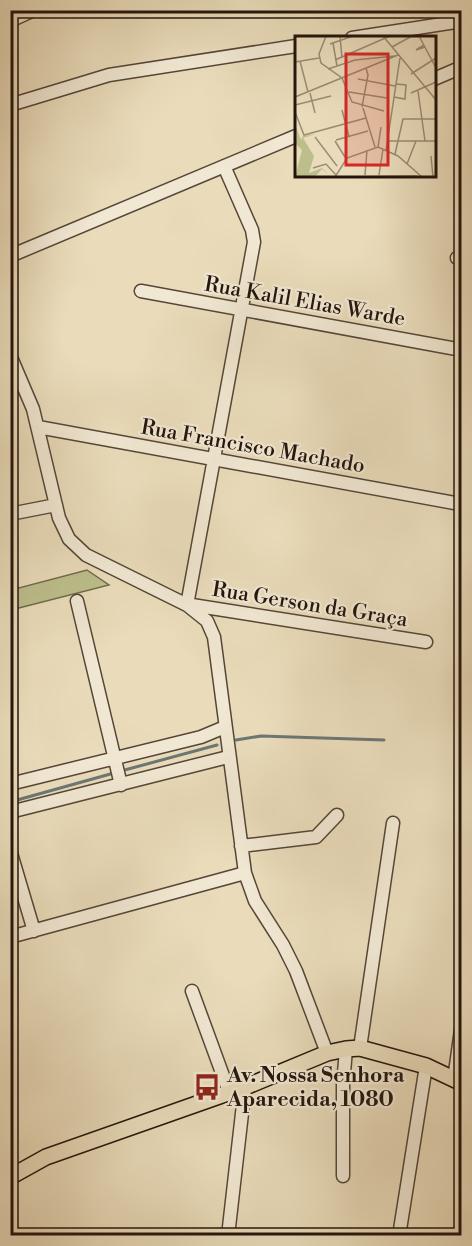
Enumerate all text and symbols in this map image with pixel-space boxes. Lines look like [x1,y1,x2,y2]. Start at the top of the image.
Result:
inset map [295,36,436,177]
street label: Rua Kalil Elias Warde [202,272,407,332]
street label: Rua Francisco Machado [139,414,367,480]
street label: Rua Gerson da Graça [210,577,410,633]
place label: Av. Nossa Senhora Aparecida, 1080 [226,1063,405,1113]
bus stop icon: Av. Nossa Senhora Aparecida, 1080 [192,1072,222,1102]

